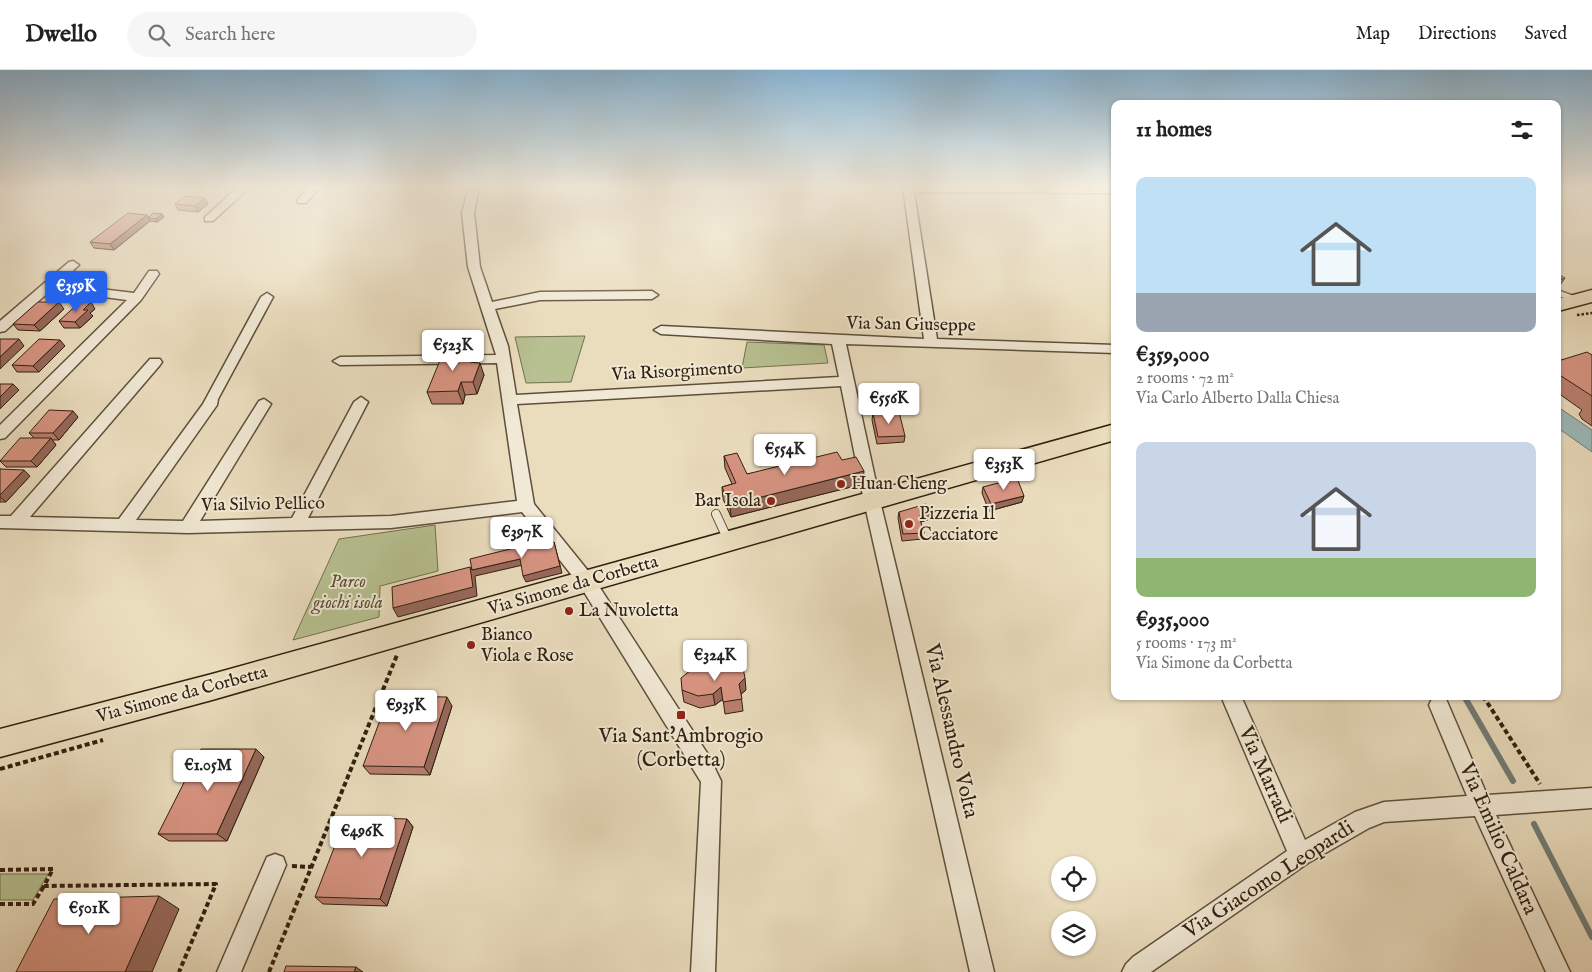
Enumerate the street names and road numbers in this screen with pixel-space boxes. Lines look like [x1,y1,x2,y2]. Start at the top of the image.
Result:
street label: Via San Giuseppe [845,312,976,338]
street label: Via Risorgimento [610,357,743,387]
street label: Via Silvio Pellico [200,492,325,518]
street label: Via Simone da Corbetta [484,551,661,622]
street label: Via Alessandro Volta [918,640,984,822]
street label: Via Simone da Corbetta [93,661,270,729]
street label: Via Marradi [1231,721,1298,828]
street label: Via Emilio Caldara [1452,758,1544,920]
street label: Via Giacomo Leopardi [1178,815,1359,946]

